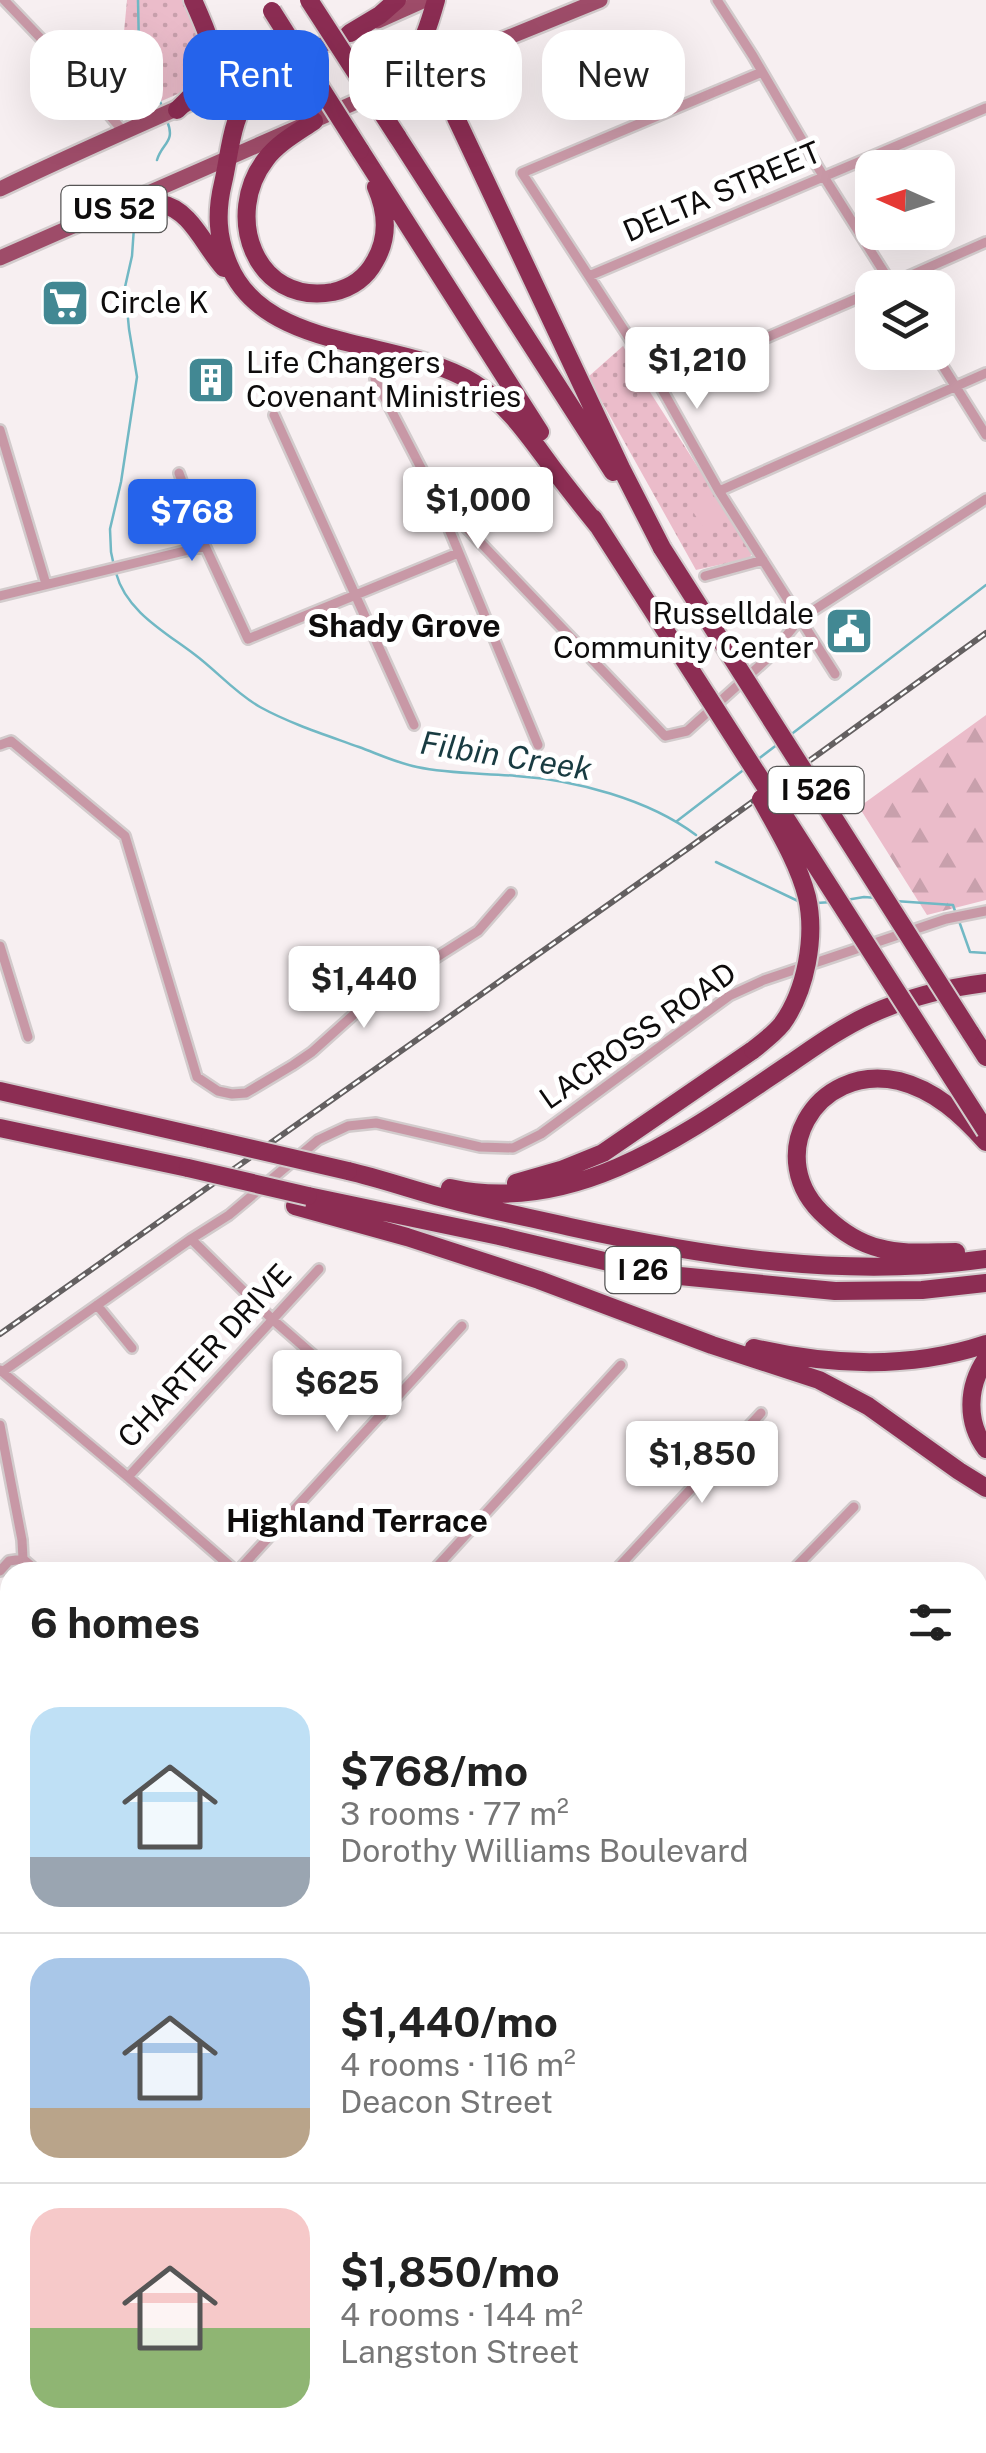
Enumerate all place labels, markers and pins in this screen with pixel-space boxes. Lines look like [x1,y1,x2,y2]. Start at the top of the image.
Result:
supermarket icon: Circle K [39,277,91,329]
place label: Circle K [100,284,209,320]
pin: $1,210 [616,327,778,412]
place label: Life Changers Covenant Ministries [246,344,521,414]
building icon: Life Changers Covenant Ministries [185,354,237,406]
pin: $1,000 [397,467,559,552]
pin: $768 [133,479,251,564]
place label: Russelldale Community Center [553,595,814,665]
public building icon: Russelldale Community Center [823,605,875,657]
pin: $1,440 [283,946,445,1031]
pin: $625 [278,1350,396,1435]
pin: $1,850 [621,1421,783,1506]

